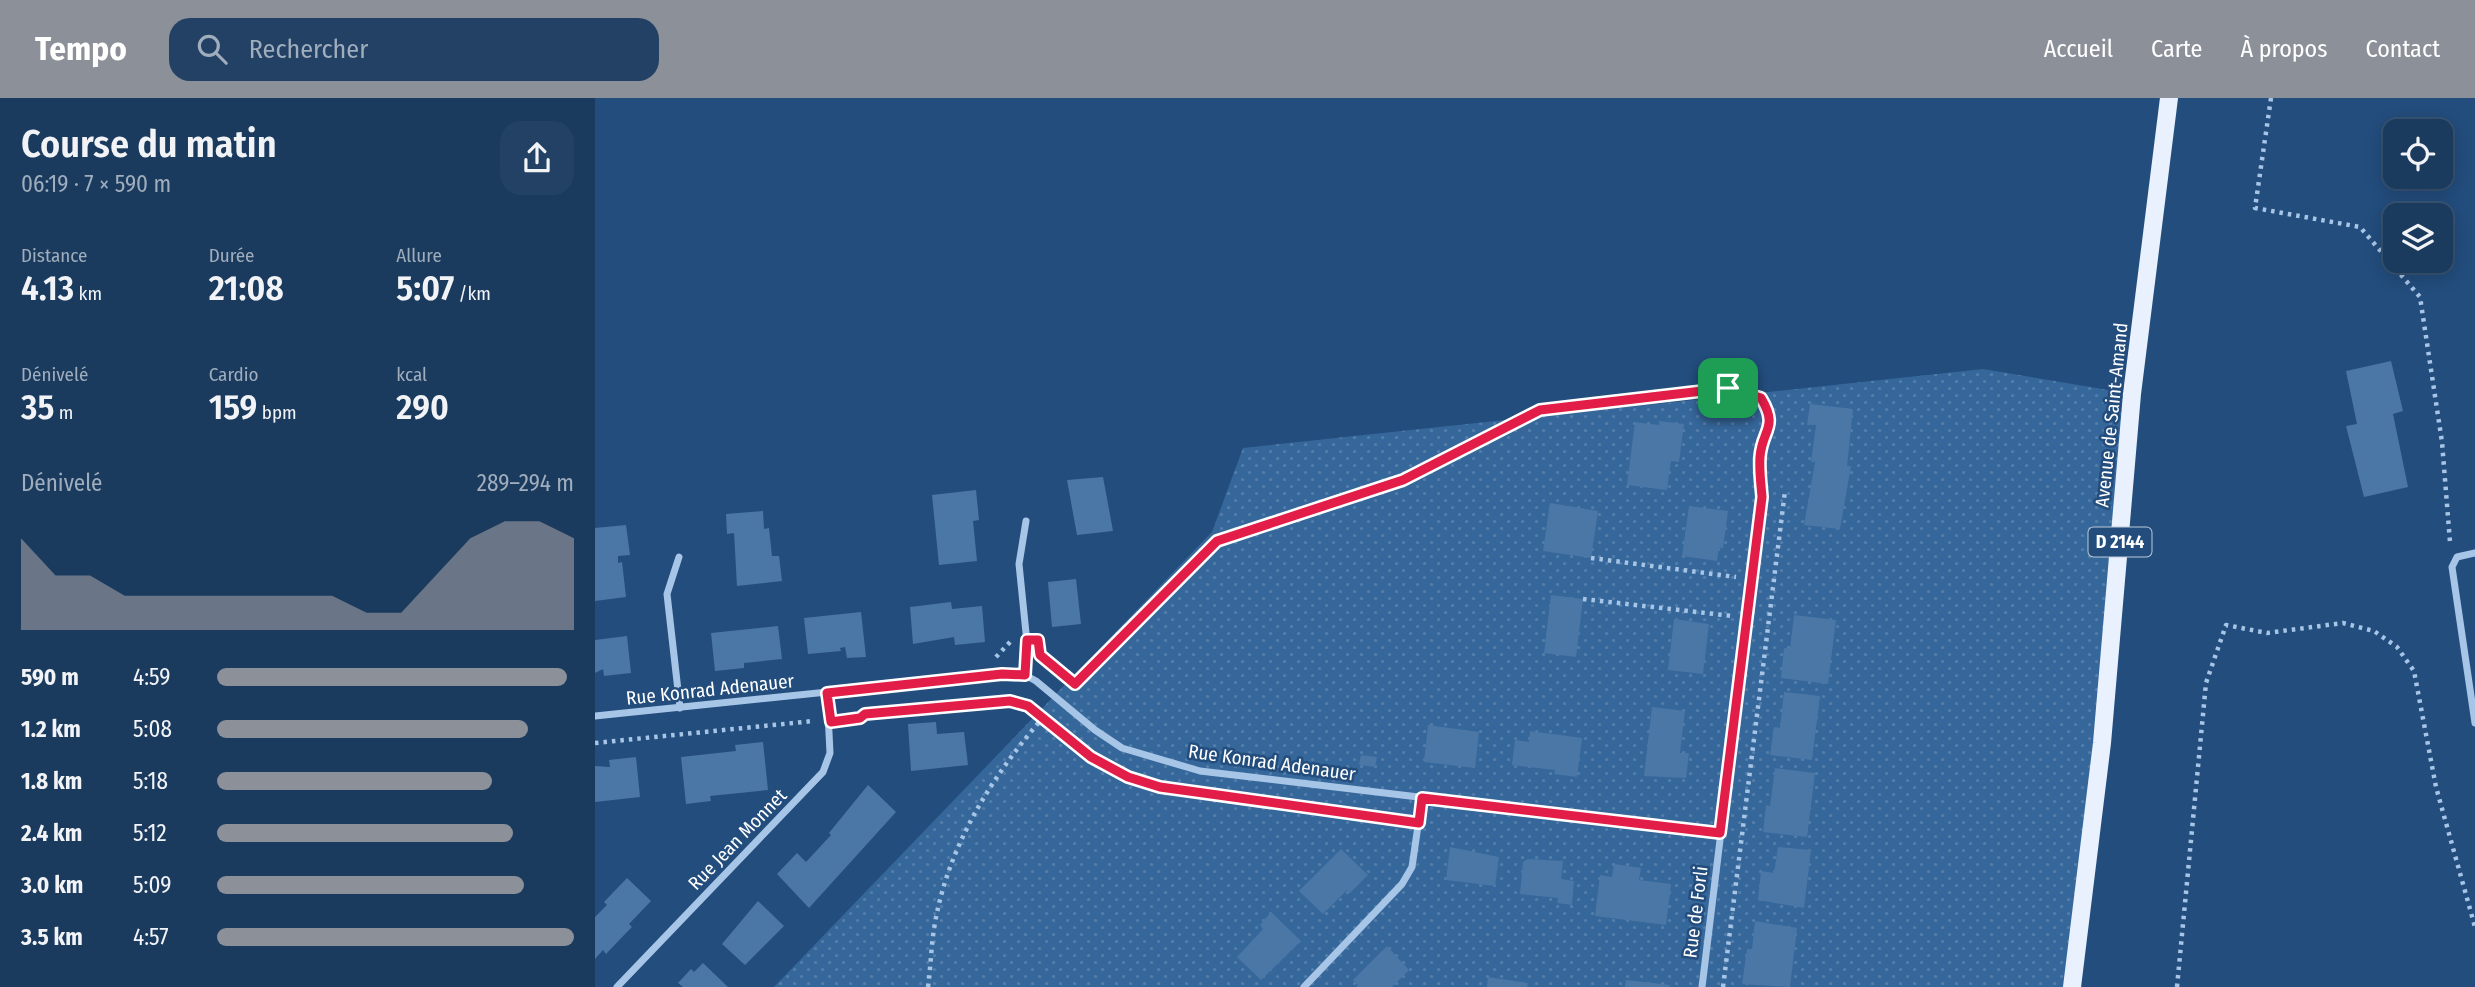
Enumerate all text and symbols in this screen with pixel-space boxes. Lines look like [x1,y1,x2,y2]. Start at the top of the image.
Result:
search box [169,18,659,81]
text: Tempo [35,29,127,69]
icon: search [193,30,231,68]
text: Rechercher [249,34,368,65]
text: Accueil [2044,35,2113,63]
text: Carte [2151,35,2202,63]
text: À propos [2240,35,2327,63]
text: Contact [2365,35,2440,63]
map controls [2383,119,2453,273]
button: locate [2383,119,2453,189]
text: Course du matin [21,121,277,167]
button: share [500,121,574,195]
text: 06:19 · 7 × 590 m [21,170,171,198]
button: layers [2383,203,2453,273]
text: Distance [21,244,88,267]
text: Durée [209,244,255,267]
text: Allure [396,244,442,267]
text: 4.13 [21,267,74,309]
text: 21:08 [209,267,284,309]
text: 5:07 [396,267,454,309]
text: km [74,282,102,305]
text: /km [454,282,491,305]
street label: Avenue de Saint-Amand [2090,322,2133,509]
pin [1698,358,1758,418]
text: Dénivelé [21,363,88,386]
text: Cardio [209,363,259,386]
text: kcal [396,363,427,386]
icon: arrive [1709,369,1747,407]
text: 35 [21,386,54,428]
text: 159 [209,386,257,428]
text: 290 [396,386,449,428]
text: m [54,401,73,424]
text: bpm [257,401,297,424]
text: Dénivelé [21,469,102,497]
text: 289–294 m [477,469,574,497]
road number: D 2144 [2089,528,2151,556]
text: 590 m [21,663,79,691]
text: 4:59 [133,663,171,691]
street label: Rue Konrad Adenauer [625,669,796,710]
text: 1.2 km [21,715,81,743]
text: 5:08 [133,715,172,743]
street label: Rue Konrad Adenauer [1187,739,1357,786]
text: 1.8 km [21,767,82,795]
text: 5:18 [133,767,168,795]
street label: Rue Jean Monnet [683,784,792,895]
text: 2.4 km [21,819,82,847]
text: 5:12 [133,819,167,847]
street label: Rue de Forli [1678,865,1713,959]
text: 3.0 km [21,871,83,899]
text: 5:09 [133,871,171,899]
text: 3.5 km [21,923,83,951]
text: 4:57 [133,923,169,951]

